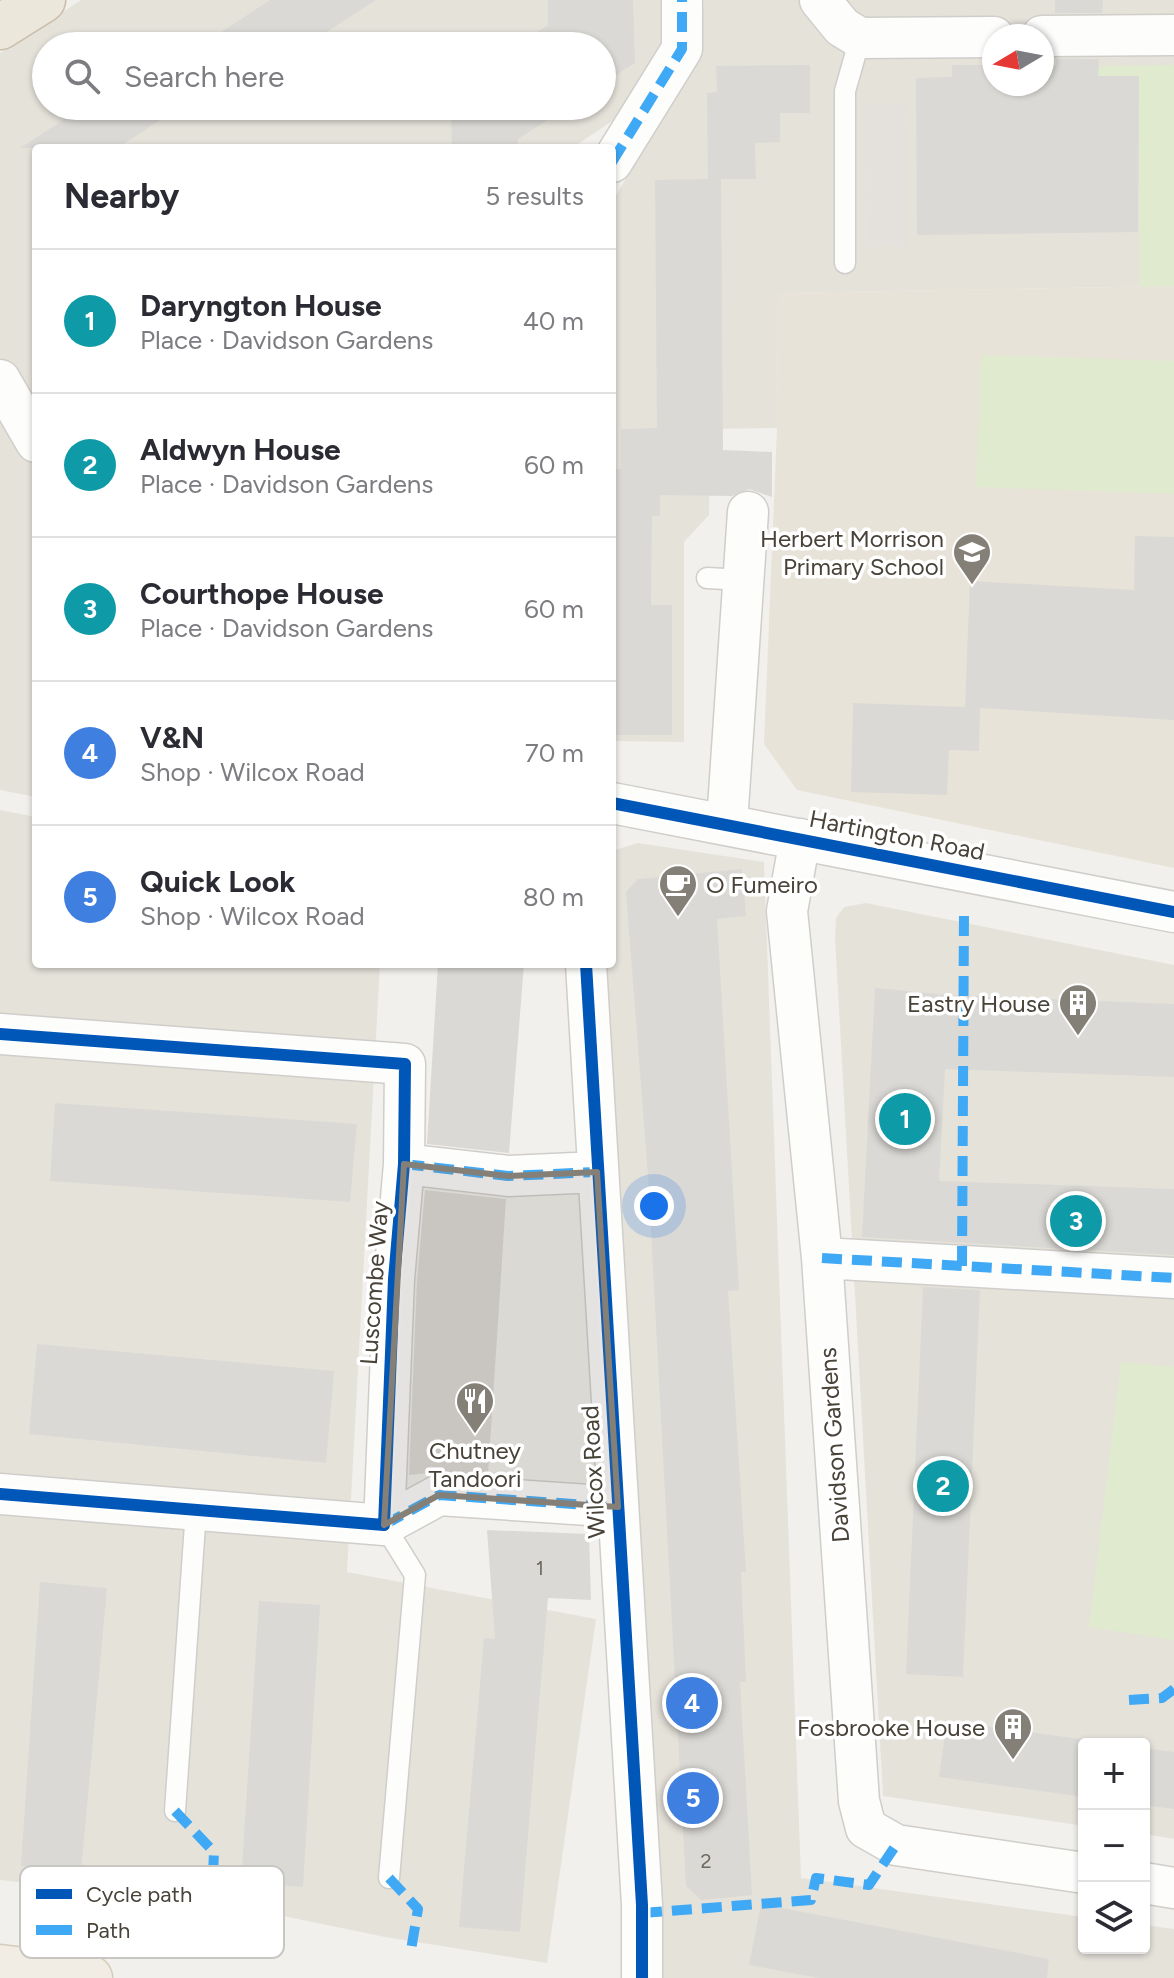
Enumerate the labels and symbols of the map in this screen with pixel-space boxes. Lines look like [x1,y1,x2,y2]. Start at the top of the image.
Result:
north arrow [982,24,1054,96]
place label: Herbert Morrison Primary School [760,524,944,581]
school or university icon: Herbert Morrison Primary School [951,531,993,586]
street label: Hartington Road [807,804,987,866]
cafe icon: O Fumeiro [657,863,699,918]
place label: O Fumeiro [706,870,818,899]
building icon: Eastry House [1057,982,1099,1037]
place label: Eastry House [907,989,1050,1018]
pin: 1 [879,1089,931,1149]
your location [634,1186,674,1226]
pin: 3 [1050,1191,1102,1251]
street label: Luscombe Way [354,1200,394,1366]
street label: Davidson Gardens [813,1347,855,1543]
restaurant icon: Chutney Tandoori [454,1380,496,1435]
street label: Wilcox Road [575,1405,611,1539]
place label: Chutney Tandoori [429,1436,521,1493]
pin: 2 [917,1456,969,1516]
house number: 1 [536,1556,544,1580]
pin: 4 [666,1673,718,1733]
building icon: Fosbrooke House [992,1706,1034,1761]
place label: Fosbrooke House [797,1713,985,1742]
pin: 5 [667,1768,719,1828]
house number: 2 [700,1849,712,1873]
legend [20,1866,284,1958]
text: Cycle path [86,1881,192,1908]
text: Path [86,1917,130,1944]

